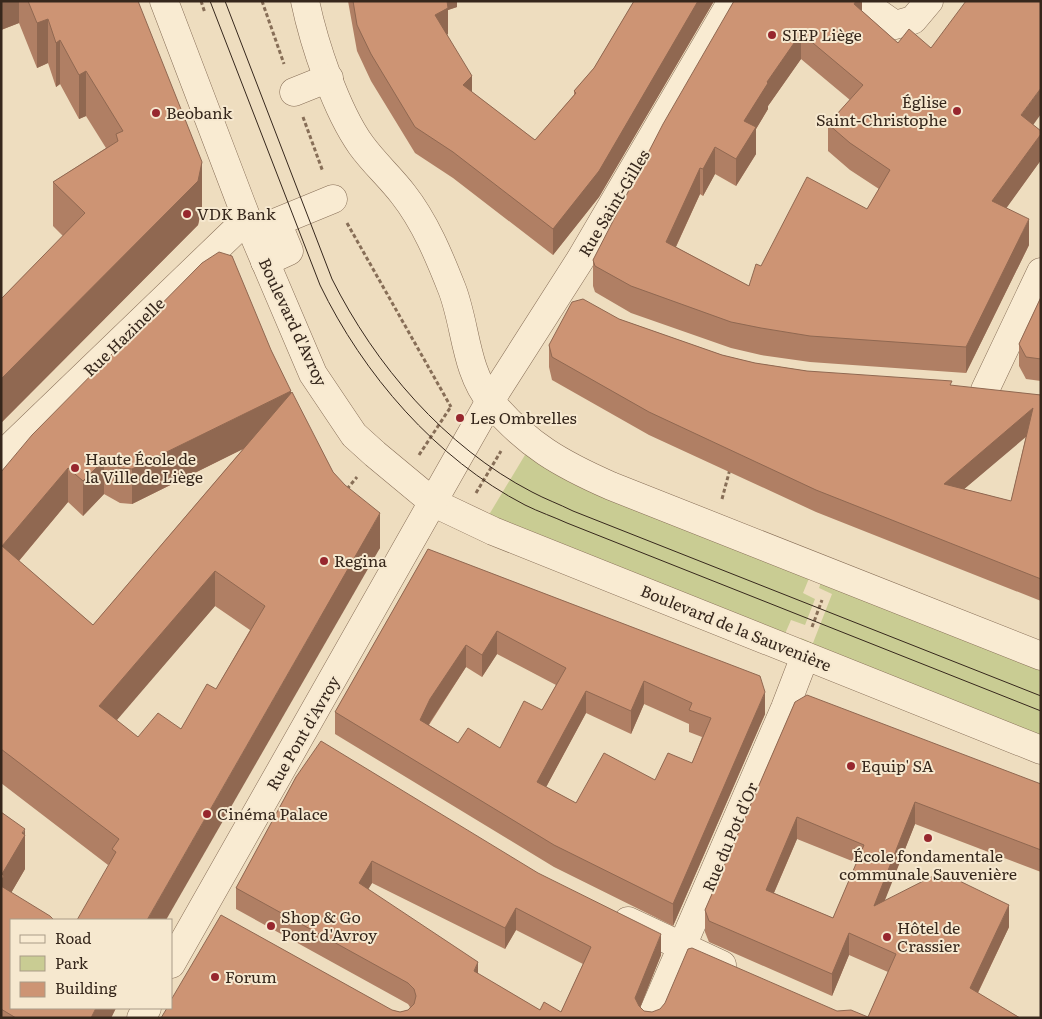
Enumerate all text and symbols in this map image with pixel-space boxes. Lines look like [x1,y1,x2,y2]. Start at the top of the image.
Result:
place label: SIEP Liège [782,22,862,46]
marker: SIEP Liège [766,29,778,41]
place label: Église Saint-Christophe [816,89,947,131]
place label: Beobank [166,100,233,124]
marker: Église Saint-Christophe [951,105,963,117]
marker: Beobank [150,107,162,119]
street label: Rue Saint-Gilles [572,144,655,261]
place label: VDK Bank [197,201,276,225]
marker: VDK Bank [181,208,193,220]
street label: Boulevard d'Avroy [254,254,334,390]
street label: Rue Hazinelle [77,291,169,381]
place label: Les Ombrelles [470,405,577,429]
marker: Les Ombrelles [454,412,466,424]
place label: Haute École de la Ville de Liège [85,446,203,488]
marker: Haute École de la Ville de Liège [69,462,81,474]
place label: Regina [334,548,387,572]
marker: Regina [318,555,330,567]
street label: Boulevard de la Sauvenière [637,578,835,676]
street label: Rue Pont d'Avroy [260,670,345,794]
place label: Equip' SA [861,753,934,777]
marker: Equip' SA [845,760,857,772]
street label: Rue du Pot d'Or [695,778,763,895]
place label: Cinéma Palace [217,801,328,825]
marker: Cinéma Palace [201,808,213,820]
marker: École fondamentale communale Sauvenière [922,832,934,844]
place label: École fondamentale communale Sauvenière [839,843,1017,885]
place label: Shop & Go Pont d'Avroy [281,904,378,946]
place label: Hôtel de Crassier [897,915,960,957]
legend [10,919,172,1009]
marker: Shop & Go Pont d'Avroy [265,920,277,932]
text: Road [55,926,91,949]
marker: Hôtel de Crassier [881,931,893,943]
text: Park [55,951,89,974]
place label: Forum [225,964,277,988]
marker: Forum [209,971,221,983]
text: Building [55,976,117,999]

